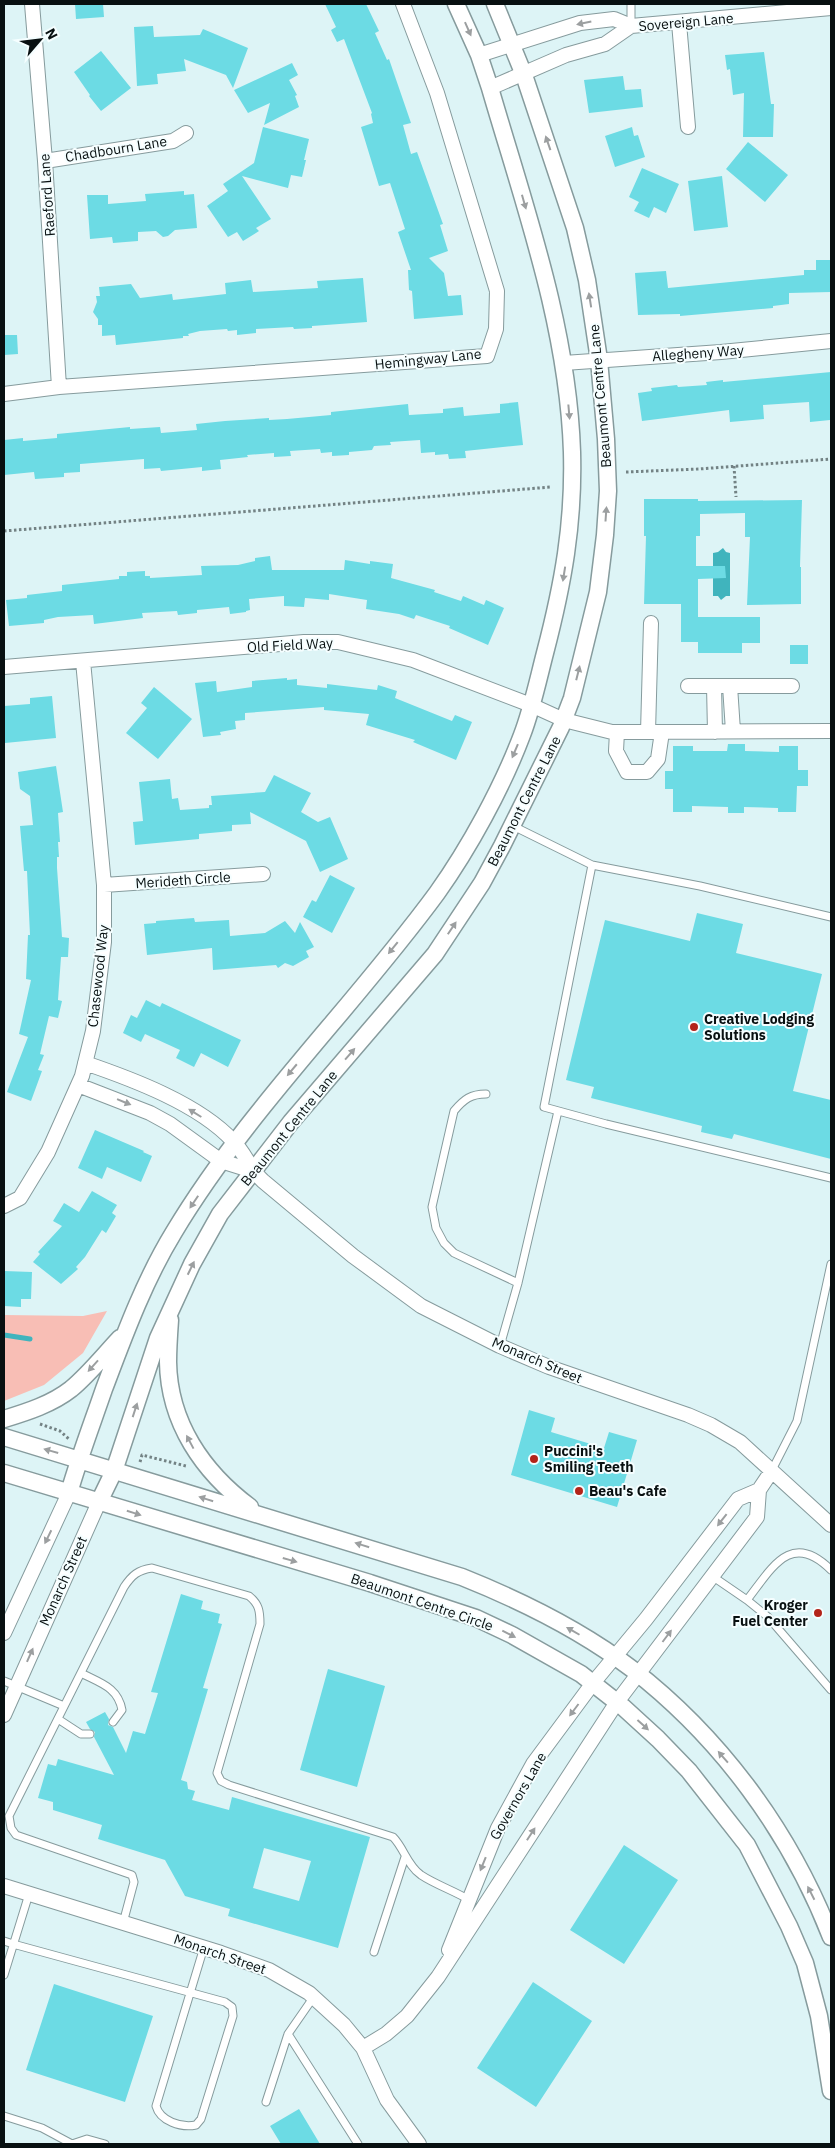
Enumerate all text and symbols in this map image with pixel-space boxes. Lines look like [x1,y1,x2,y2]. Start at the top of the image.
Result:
street label: Sovereign Lane [638,9,735,35]
north arrow [15,15,65,65]
one-way arrow [575,19,591,27]
one-way arrow [464,22,472,36]
text: N [41,25,62,43]
street label: Chadbourn Lane [64,132,168,166]
one-way arrow [544,135,552,150]
street label: Raeford Lane [35,153,59,237]
one-way arrow [520,194,528,209]
one-way arrow [586,291,594,307]
street label: Beaumont Centre Lane [585,323,615,468]
street label: Allegheny Way [651,341,745,365]
street label: Hemingway Lane [374,344,483,374]
one-way arrow [565,404,573,420]
one-way arrow [603,505,611,521]
one-way arrow [559,566,567,582]
street label: Old Field Way [247,634,333,656]
one-way arrow [574,666,582,681]
street label: Beaumont Centre Lane [483,733,565,869]
one-way arrow [511,744,519,758]
street label: Merideth Circle [135,868,232,892]
one-way arrow [447,922,457,935]
street label: Chasewood Way [84,924,112,1028]
one-way arrow [388,941,399,954]
place label: Creative Lodging Solutions [704,1010,814,1044]
marker: Creative Lodging Solutions [688,1021,700,1033]
one-way arrow [344,1049,356,1061]
one-way arrow [286,1063,298,1075]
street label: Beaumont Centre Lane [237,1066,341,1190]
one-way arrow [116,1099,131,1106]
one-way arrow [189,1108,202,1117]
one-way arrow [189,1195,199,1209]
one-way arrow [187,1261,195,1275]
street label: Monarch Street [489,1333,585,1387]
one-way arrow [88,1360,99,1373]
one-way arrow [131,1402,139,1417]
one-way arrow [186,1434,194,1449]
place label: Puccini's Smiling Teeth [544,1442,634,1476]
one-way arrow [43,1447,58,1455]
marker: Puccini's Smiling Teeth [528,1453,540,1465]
place label: Beau's Cafe [589,1482,667,1500]
marker: Beau's Cafe [573,1485,585,1497]
one-way arrow [198,1494,213,1502]
one-way arrow [127,1510,142,1518]
one-way arrow [716,1513,727,1526]
one-way arrow [44,1530,52,1544]
street label: Monarch Street [35,1533,91,1629]
one-way arrow [354,1540,369,1548]
one-way arrow [282,1556,297,1564]
street label: Beaumont Centre Circle [348,1569,496,1635]
place label: Kroger Fuel Center [732,1596,808,1630]
marker: Kroger Fuel Center [812,1607,824,1619]
one-way arrow [567,1627,580,1636]
one-way arrow [662,1629,672,1643]
one-way arrow [502,1630,517,1638]
one-way arrow [27,1648,35,1662]
one-way arrow [569,1703,579,1717]
one-way arrow [637,1719,649,1731]
street label: Governors Lane [486,1749,551,1843]
one-way arrow [718,1751,729,1763]
one-way arrow [526,1827,536,1840]
one-way arrow [479,1857,487,1872]
one-way arrow [807,1886,815,1900]
street label: Monarch Street [171,1930,269,1978]

